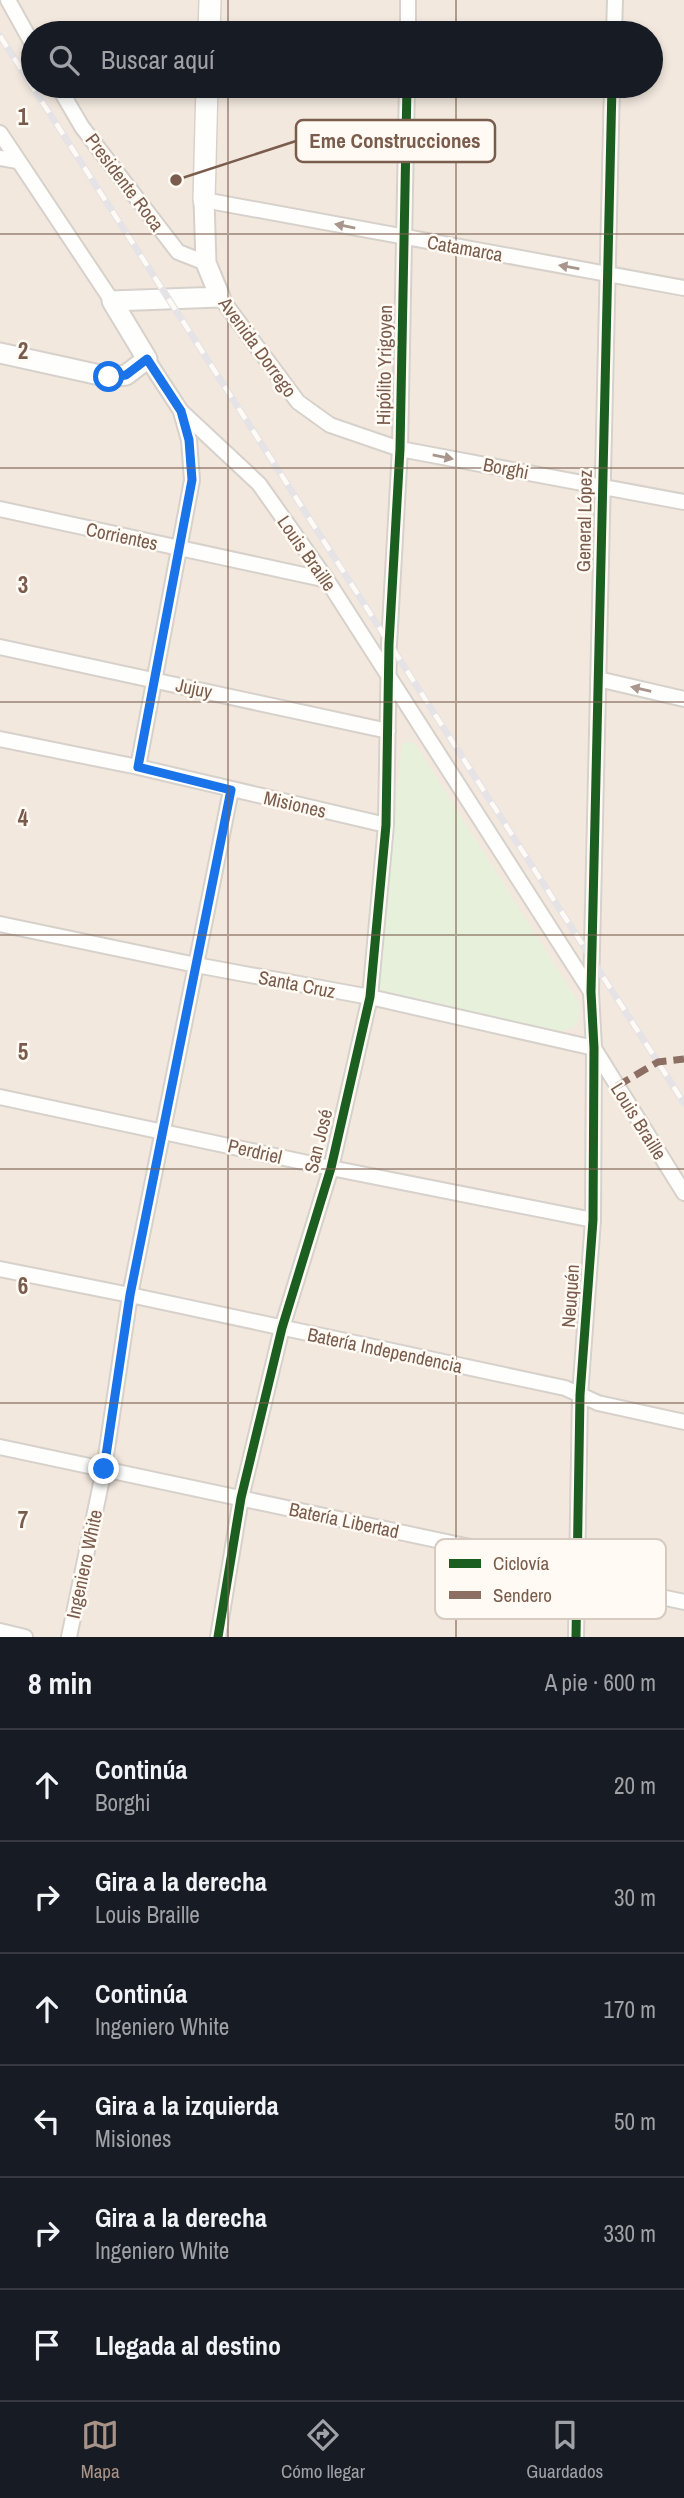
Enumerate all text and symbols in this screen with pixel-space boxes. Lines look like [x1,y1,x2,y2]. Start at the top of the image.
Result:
search box [21,21,663,98]
icon: search [45,41,83,79]
text: Buscar aquí [101,42,215,77]
text: 1 [18,101,29,132]
callout: Eme Construcciones [296,120,495,162]
text: Eme Construcciones [309,126,481,155]
street label: Presidente Roca [80,128,171,236]
one-way arrow [334,220,356,231]
street label: Catamarca [425,229,505,267]
one-way arrow [558,261,580,272]
street label: Avenida Dorrego [212,291,303,402]
street label: Hipólito Yrigoyen [370,305,398,425]
text: 2 [18,335,28,366]
route start [93,361,124,392]
one-way arrow [432,451,454,462]
street label: Borghi [481,451,531,485]
street label: General López [570,469,598,572]
street label: Louis Braille [272,510,342,596]
street label: Corrientes [84,516,160,556]
text: 3 [18,569,28,600]
street label: Jujuy [174,672,215,705]
one-way arrow [630,683,652,694]
street label: Misiones [261,784,329,824]
text: 4 [18,802,29,833]
street label: Santa Cruz [256,964,338,1004]
text: 5 [18,1036,28,1067]
street label: Louis Braille [605,1077,673,1165]
street label: San José [298,1106,338,1176]
street label: Perdriel [225,1132,285,1170]
street label: Neuquén [555,1264,585,1328]
text: 6 [18,1270,28,1301]
street label: Batería Independencia [305,1321,465,1379]
route end [88,1453,119,1484]
street label: Batería Libertad [287,1496,401,1544]
text: 7 [18,1504,28,1535]
street label: Ingeniero White [60,1507,108,1621]
legend [435,1539,666,1619]
text: Ciclovía [493,1550,550,1576]
text: Sendero [493,1582,552,1608]
text: 8 min [28,1663,92,1703]
text: A pie · 600 m [545,1667,656,1698]
text: Continúa [95,1752,187,1787]
icon: ahead [28,1766,66,1804]
text: 20 m [614,1770,656,1801]
text: Borghi [95,1787,151,1818]
text: Gira a la derecha [95,1864,267,1899]
icon: right [28,1878,66,1916]
text: 30 m [614,1882,656,1913]
text: Louis Braille [95,1899,200,1930]
text: Continúa [95,1976,187,2011]
icon: ahead [28,1990,66,2028]
text: 170 m [604,1994,656,2025]
text: Ingeniero White [95,2011,229,2042]
text: Gira a la izquierda [95,2088,279,2123]
icon: left [28,2102,66,2140]
text: 50 m [614,2106,656,2137]
text: Misiones [95,2123,172,2154]
text: Gira a la derecha [95,2200,267,2235]
icon: right [28,2214,66,2252]
text: 330 m [604,2218,656,2249]
text: Ingeniero White [95,2235,229,2266]
icon: arrive [28,2326,66,2364]
text: Llegada al destino [95,2328,281,2363]
tab: Mapa [81,2416,120,2484]
tab: Cómo llegar [281,2416,365,2484]
tab: Guardados [526,2416,603,2484]

